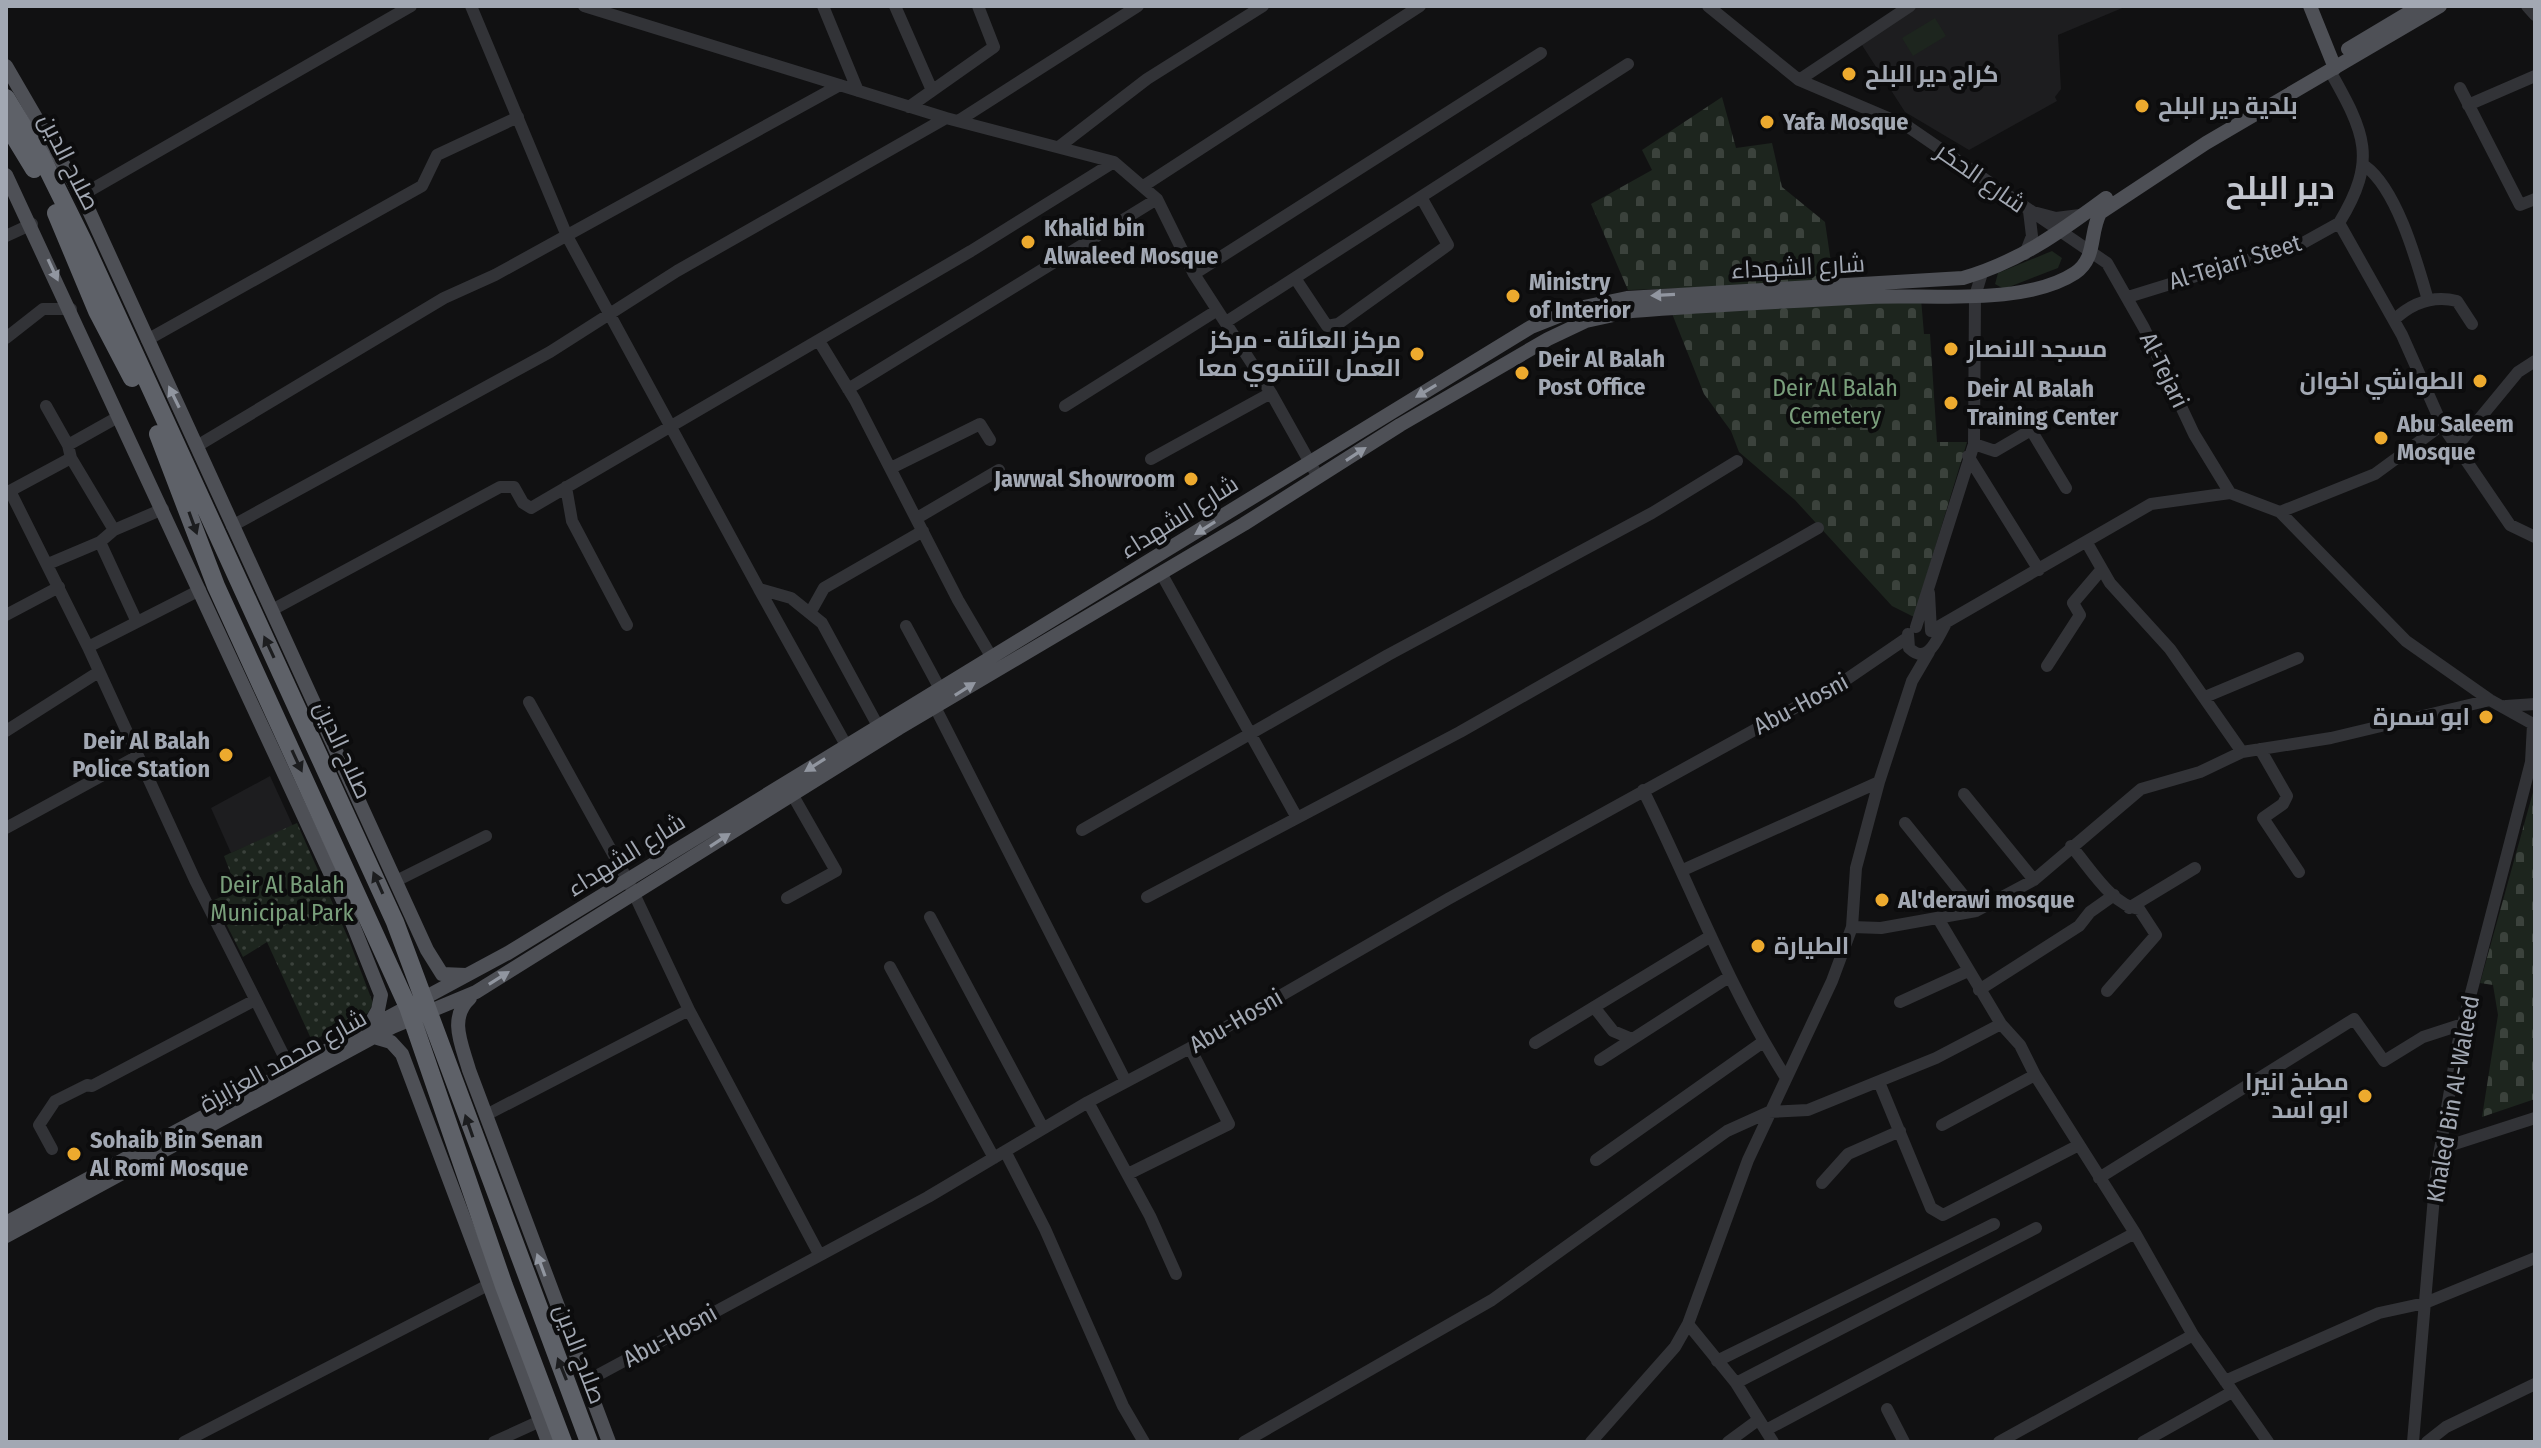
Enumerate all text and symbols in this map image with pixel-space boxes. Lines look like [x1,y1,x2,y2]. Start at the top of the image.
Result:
place label: كراج دير البلح [1865,60,1999,90]
marker: كراج دير البلح [1840,65,1858,83]
place label: بلدية دير البلح [2158,92,2298,122]
marker: بلدية دير البلح [2133,97,2151,115]
place label: Yafa Mosque [1782,108,1908,136]
street label: صلاح الدين [31,109,105,216]
marker: Yafa Mosque [1758,113,1776,131]
street label: شارع الحكر [1928,136,2031,221]
district label: دير البلح [2225,169,2335,210]
place label: Khalid bin Alwaleed Mosque [1043,214,1219,270]
street label: Al-Tejari Steet [2165,229,2305,295]
marker: Khalid bin Alwaleed Mosque [1019,233,1037,251]
street label: شارع الشهداء [1730,250,1866,286]
one-way arrow [46,259,60,282]
place label: Ministry of Interior [1529,268,1631,324]
marker: Ministry of Interior [1504,287,1522,305]
one-way arrow [1650,289,1675,302]
place label: مركز العائلة - مركز العمل التنموي معا [1198,326,1401,387]
street label: Al-Tejari [2134,328,2194,412]
place label: مسجد الانصار [1966,335,2107,363]
marker: مسجد الانصار [1942,340,1960,358]
marker: مركز العائلة - مركز العمل التنموي معا [1408,345,1426,363]
place label: Deir Al Balah Post Office [1538,345,1665,401]
marker: Deir Al Balah Post Office [1513,364,1531,382]
place label: الطواشي اخوان [2300,367,2464,400]
marker: الطواشي اخوان [2471,372,2489,390]
park label: Deir Al Balah Cemetery [1772,374,1898,430]
place label: Deir Al Balah Training Center [1967,375,2119,431]
one-way arrow [1415,384,1437,398]
one-way arrow [167,385,180,408]
marker: Deir Al Balah Training Center [1942,394,1960,412]
place label: Abu Saleem Mosque [2396,410,2514,466]
marker: Abu Saleem Mosque [2372,429,2390,447]
one-way arrow [1345,447,1367,461]
place label: Jawwal Showroom [993,465,1175,493]
street label: شارع الشهداء [1115,470,1244,566]
marker: Jawwal Showroom [1182,470,1200,488]
one-way arrow [187,511,200,535]
one-way arrow [1194,521,1216,535]
one-way arrow [262,635,276,659]
street label: Abu-Hosni [1749,667,1853,741]
one-way arrow [954,682,976,696]
street label: صلاح الدين [306,697,378,804]
place label: ابو سمرة [2373,703,2470,731]
marker: ابو سمرة [2477,708,2495,726]
place label: Deir Al Balah Police Station [72,727,210,783]
marker: Deir Al Balah Police Station [217,746,235,764]
one-way arrow [290,749,304,773]
one-way arrow [804,757,826,771]
street label: شارع الشهداء [562,808,691,904]
one-way arrow [709,833,731,847]
park label: Deir Al Balah Municipal Park [210,871,354,927]
one-way arrow [371,871,384,895]
place label: Al'derawi mosque [1897,886,2075,914]
marker: Al'derawi mosque [1873,891,1891,909]
place label: الطيارة [1774,932,1849,960]
marker: الطيارة [1749,937,1767,955]
one-way arrow [489,970,510,985]
street label: Abu-Hosni [1184,983,1288,1059]
street label: Khaled Bin Al-Waleed [2421,993,2485,1205]
street label: شارع محمد العزايزة [195,1004,372,1120]
place label: مطبخ انيرا ابو اسد [2245,1068,2349,1124]
marker: مطبخ انيرا ابو اسد [2356,1087,2374,1105]
one-way arrow [462,1114,475,1138]
place label: Sohaib Bin Senan Al Romi Mosque [89,1126,263,1182]
marker: Sohaib Bin Senan Al Romi Mosque [65,1145,83,1163]
one-way arrow [534,1253,547,1277]
street label: Abu-Hosni [618,1299,722,1373]
street label: صلاح الدين [546,1300,612,1408]
one-way arrow [555,1357,568,1381]

